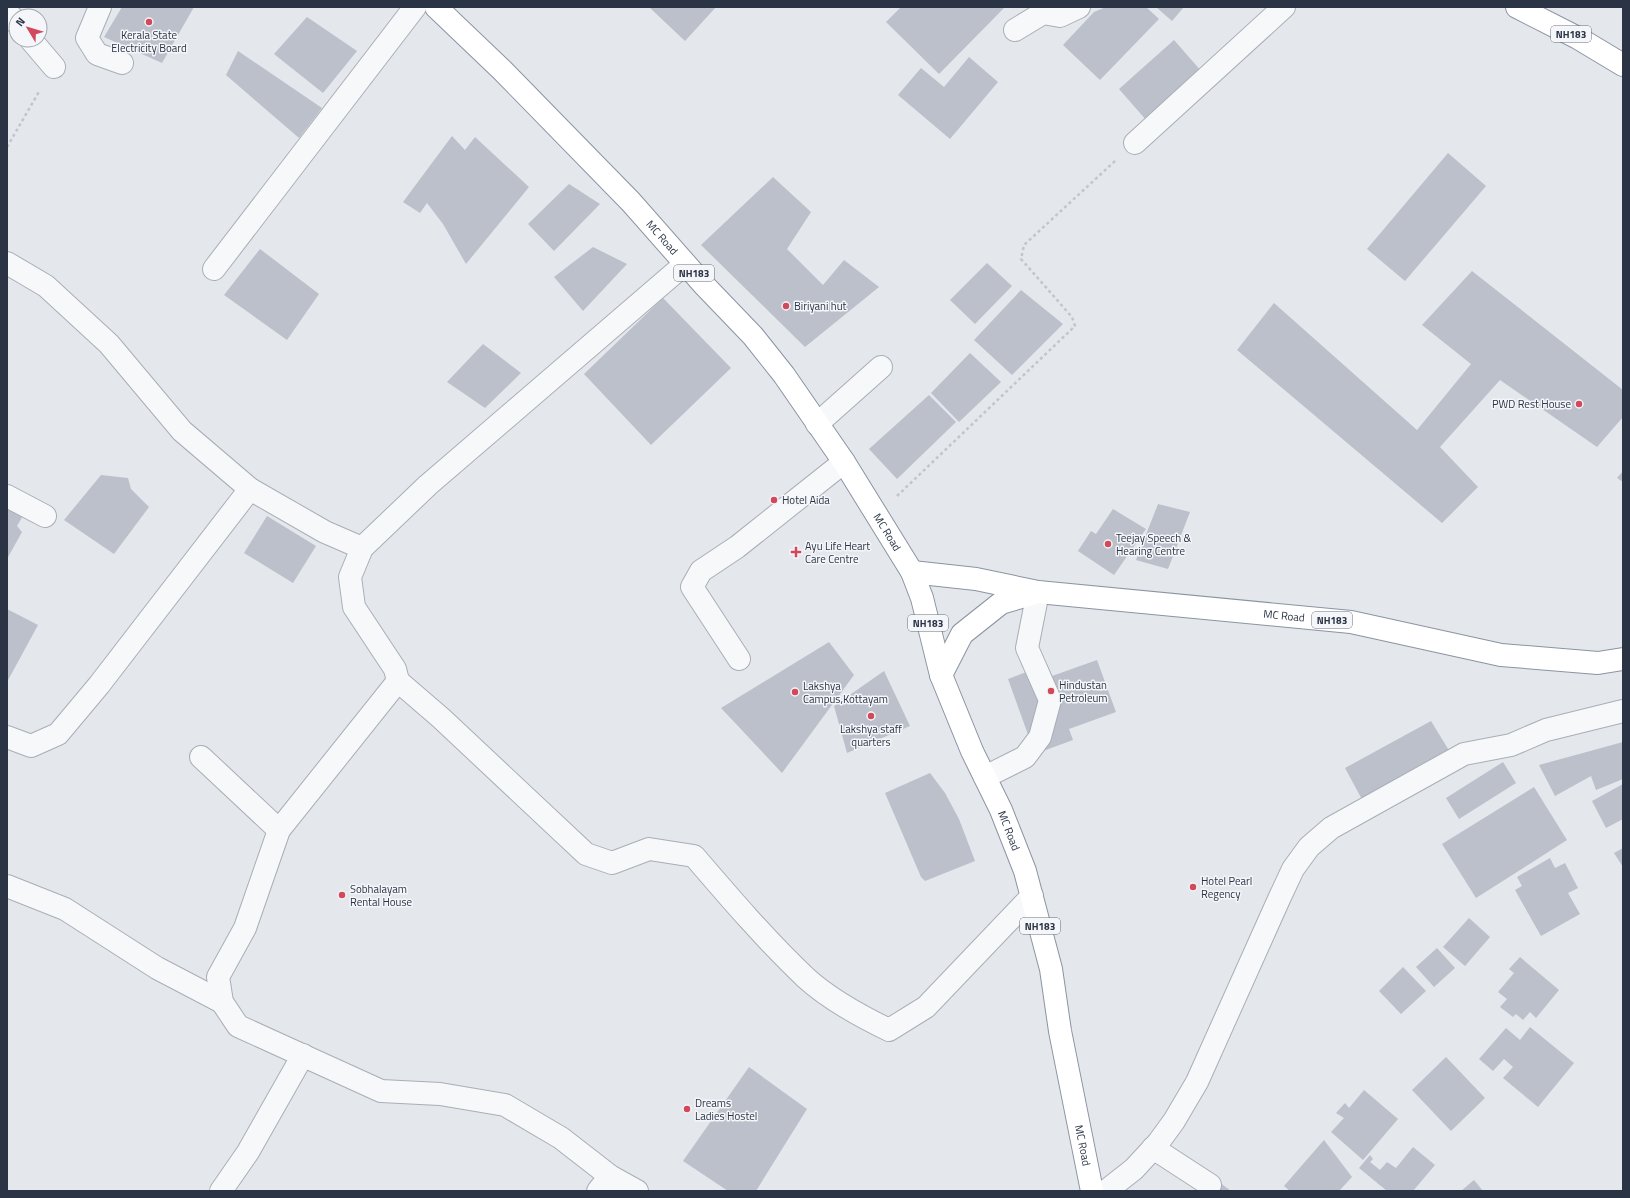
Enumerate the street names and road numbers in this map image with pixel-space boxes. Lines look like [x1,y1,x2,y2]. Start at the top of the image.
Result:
road number: NH183 [1551,26,1591,42]
street label: MC Road [642,217,682,258]
road number: NH183 [674,265,714,281]
street label: MC Road [870,510,905,554]
street label: MC Road [1263,606,1306,626]
road number: NH183 [1312,612,1352,628]
road number: NH183 [908,615,948,631]
street label: MC Road [994,808,1024,853]
road number: NH183 [1020,918,1060,934]
street label: MC Road [1071,1123,1095,1167]

